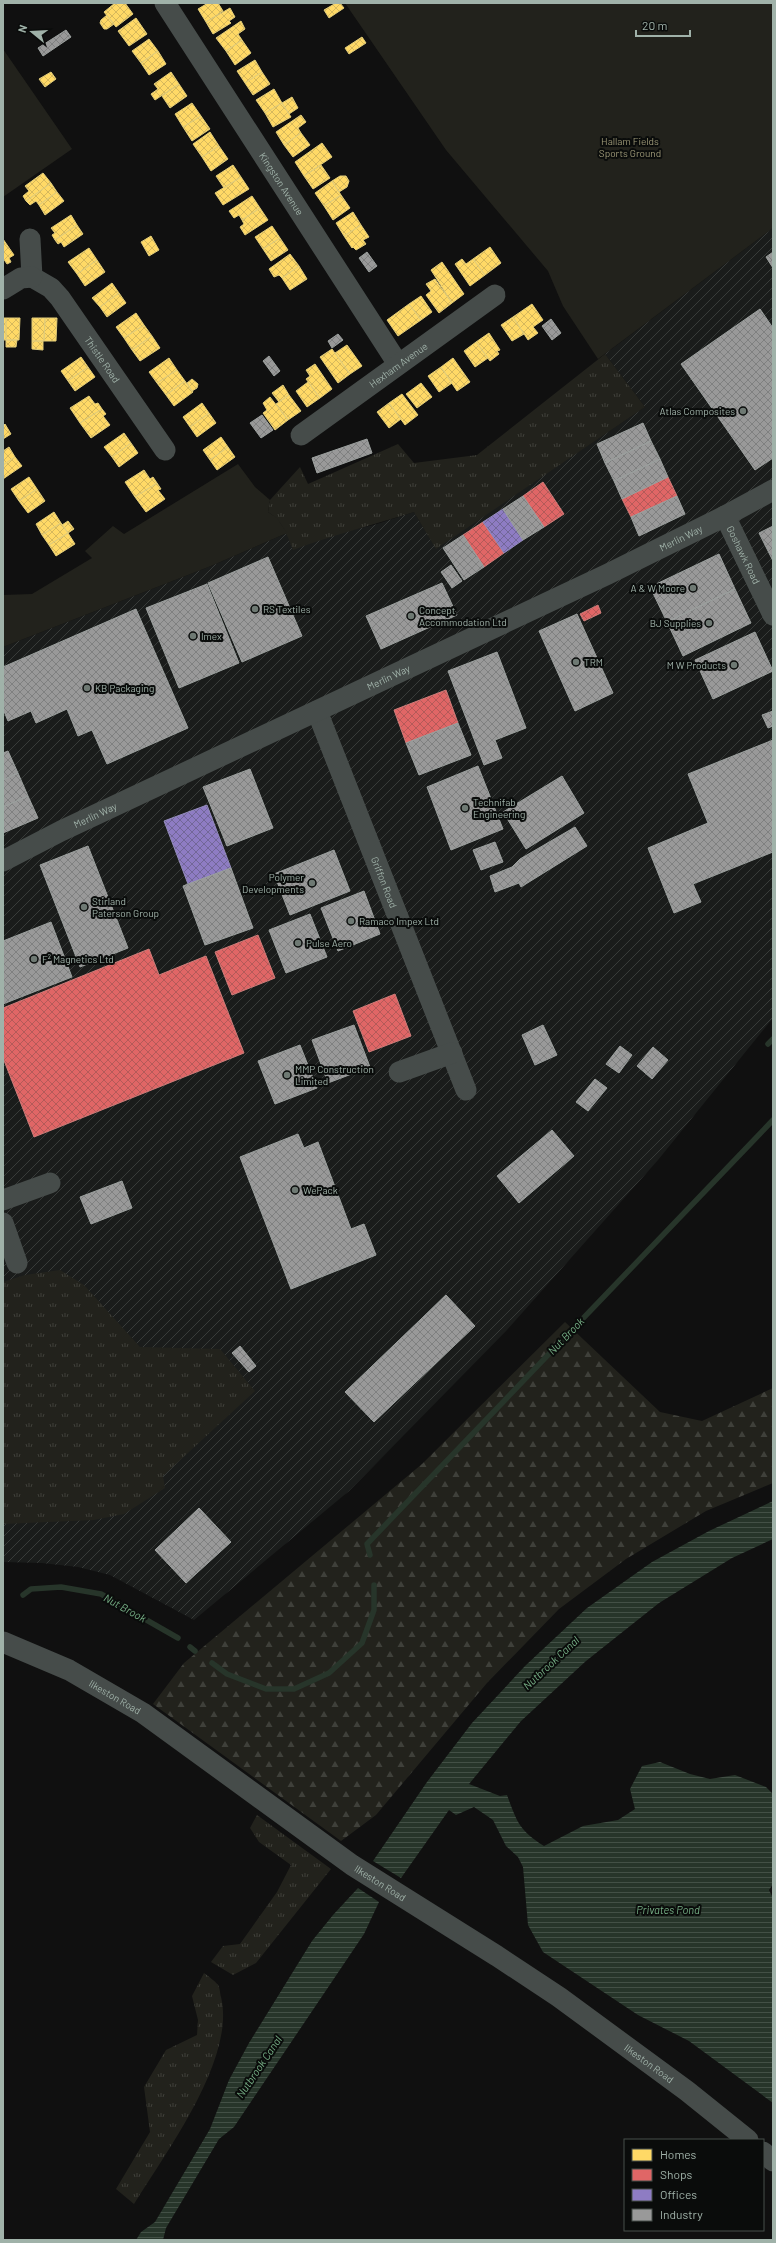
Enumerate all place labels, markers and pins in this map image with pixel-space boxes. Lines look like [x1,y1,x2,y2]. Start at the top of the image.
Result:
place label: Atlas Composites [660,405,735,417]
marker: Atlas Composites [738,406,748,416]
place label: A & W Moore [631,582,685,594]
marker: A & W Moore [688,583,698,593]
place label: RS Textiles [263,603,311,615]
marker: RS Textiles [250,604,260,614]
place label: Concept Accommodation Ltd [419,604,507,628]
marker: Concept Accommodation Ltd [406,611,416,621]
place label: BJ Supplies [650,617,701,629]
marker: BJ Supplies [704,618,714,628]
place label: Imex [201,630,222,642]
marker: Imex [188,631,198,641]
place label: TRM [584,656,603,668]
marker: TRM [571,657,581,667]
place label: M W Products [667,659,726,671]
marker: M W Products [729,660,739,670]
place label: KB Packaging [95,682,154,694]
marker: KB Packaging [82,683,92,693]
place label: Technifab Engineering [473,796,525,820]
marker: Technifab Engineering [460,803,470,813]
place label: Polymer Developments [242,871,304,895]
marker: Polymer Developments [307,878,317,888]
place label: Stirland Paterson Group [92,895,159,919]
marker: Stirland Paterson Group [79,902,89,912]
place label: Ramaco Impex Ltd [359,915,439,927]
marker: Ramaco Impex Ltd [346,916,356,926]
place label: Pulse Aero [306,937,352,949]
marker: Pulse Aero [293,938,303,948]
place label: F² Magnetics Ltd [42,953,114,965]
marker: F² Magnetics Ltd [29,954,39,964]
place label: MMP Construction Limited [295,1063,374,1087]
marker: MMP Construction Limited [282,1070,292,1080]
place label: WePack [303,1184,338,1196]
marker: WePack [290,1185,300,1195]

